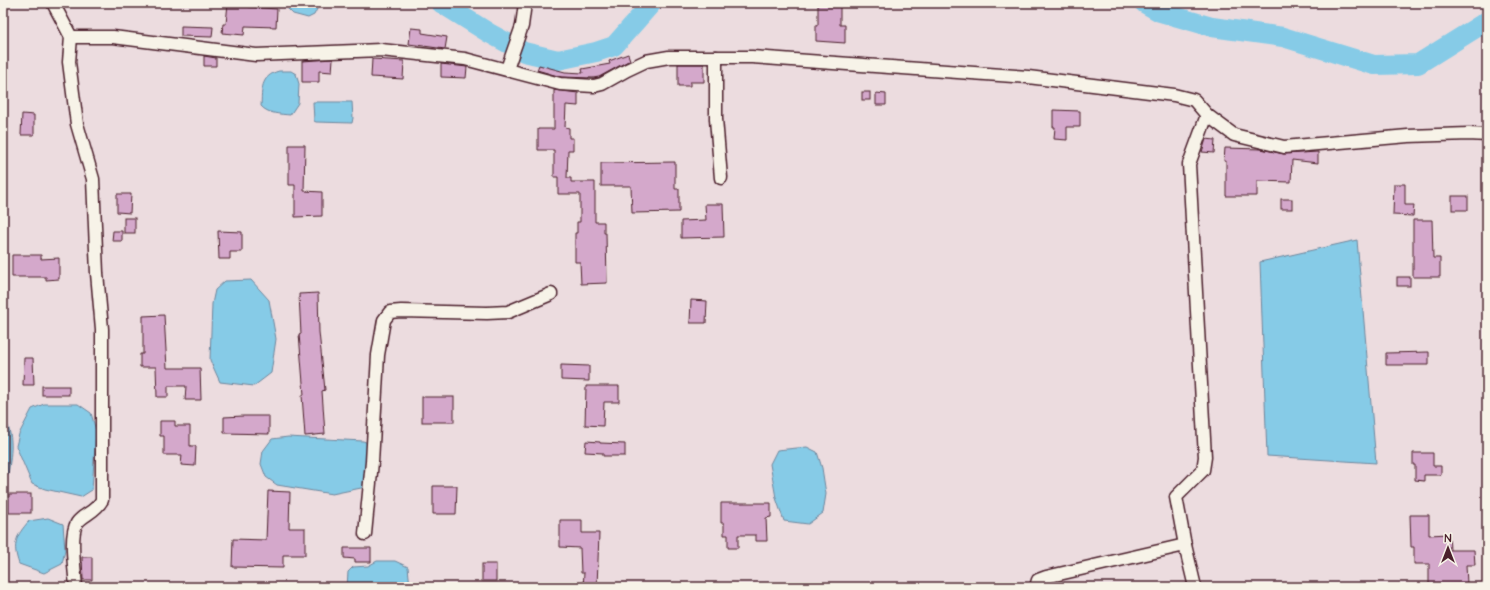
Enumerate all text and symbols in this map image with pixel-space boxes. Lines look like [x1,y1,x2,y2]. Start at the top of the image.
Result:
north arrow [1428,528,1468,568]
text: N [1445,531,1452,546]

